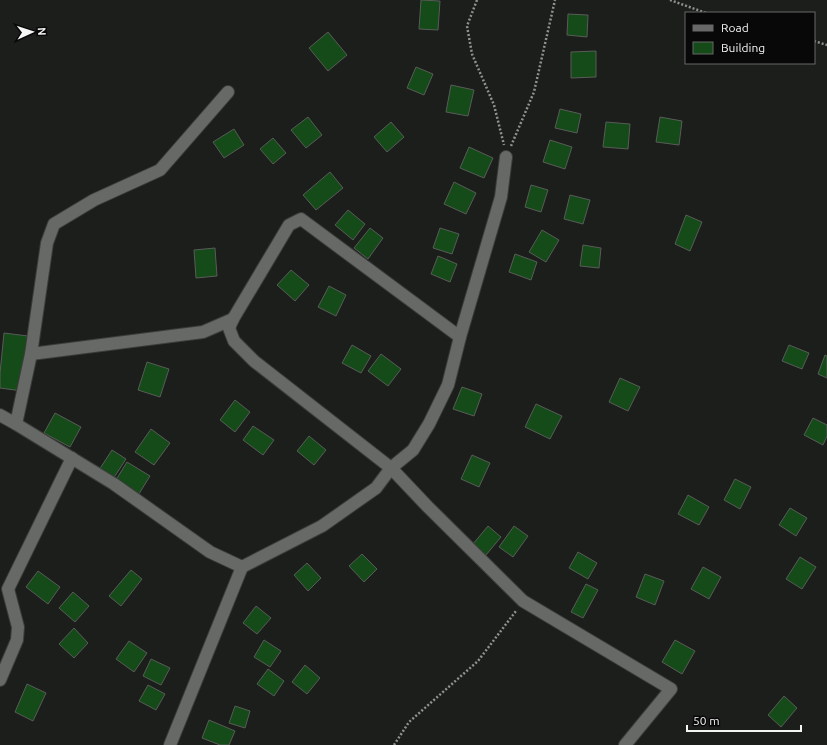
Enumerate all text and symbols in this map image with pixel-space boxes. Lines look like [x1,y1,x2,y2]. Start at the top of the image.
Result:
north arrow [12,12,52,52]
legend [685,12,815,64]
text: Road [721,21,749,34]
text: N [36,27,48,36]
text: Building [721,41,765,54]
scale bar [687,707,801,733]
text: 50 m [693,714,720,727]

